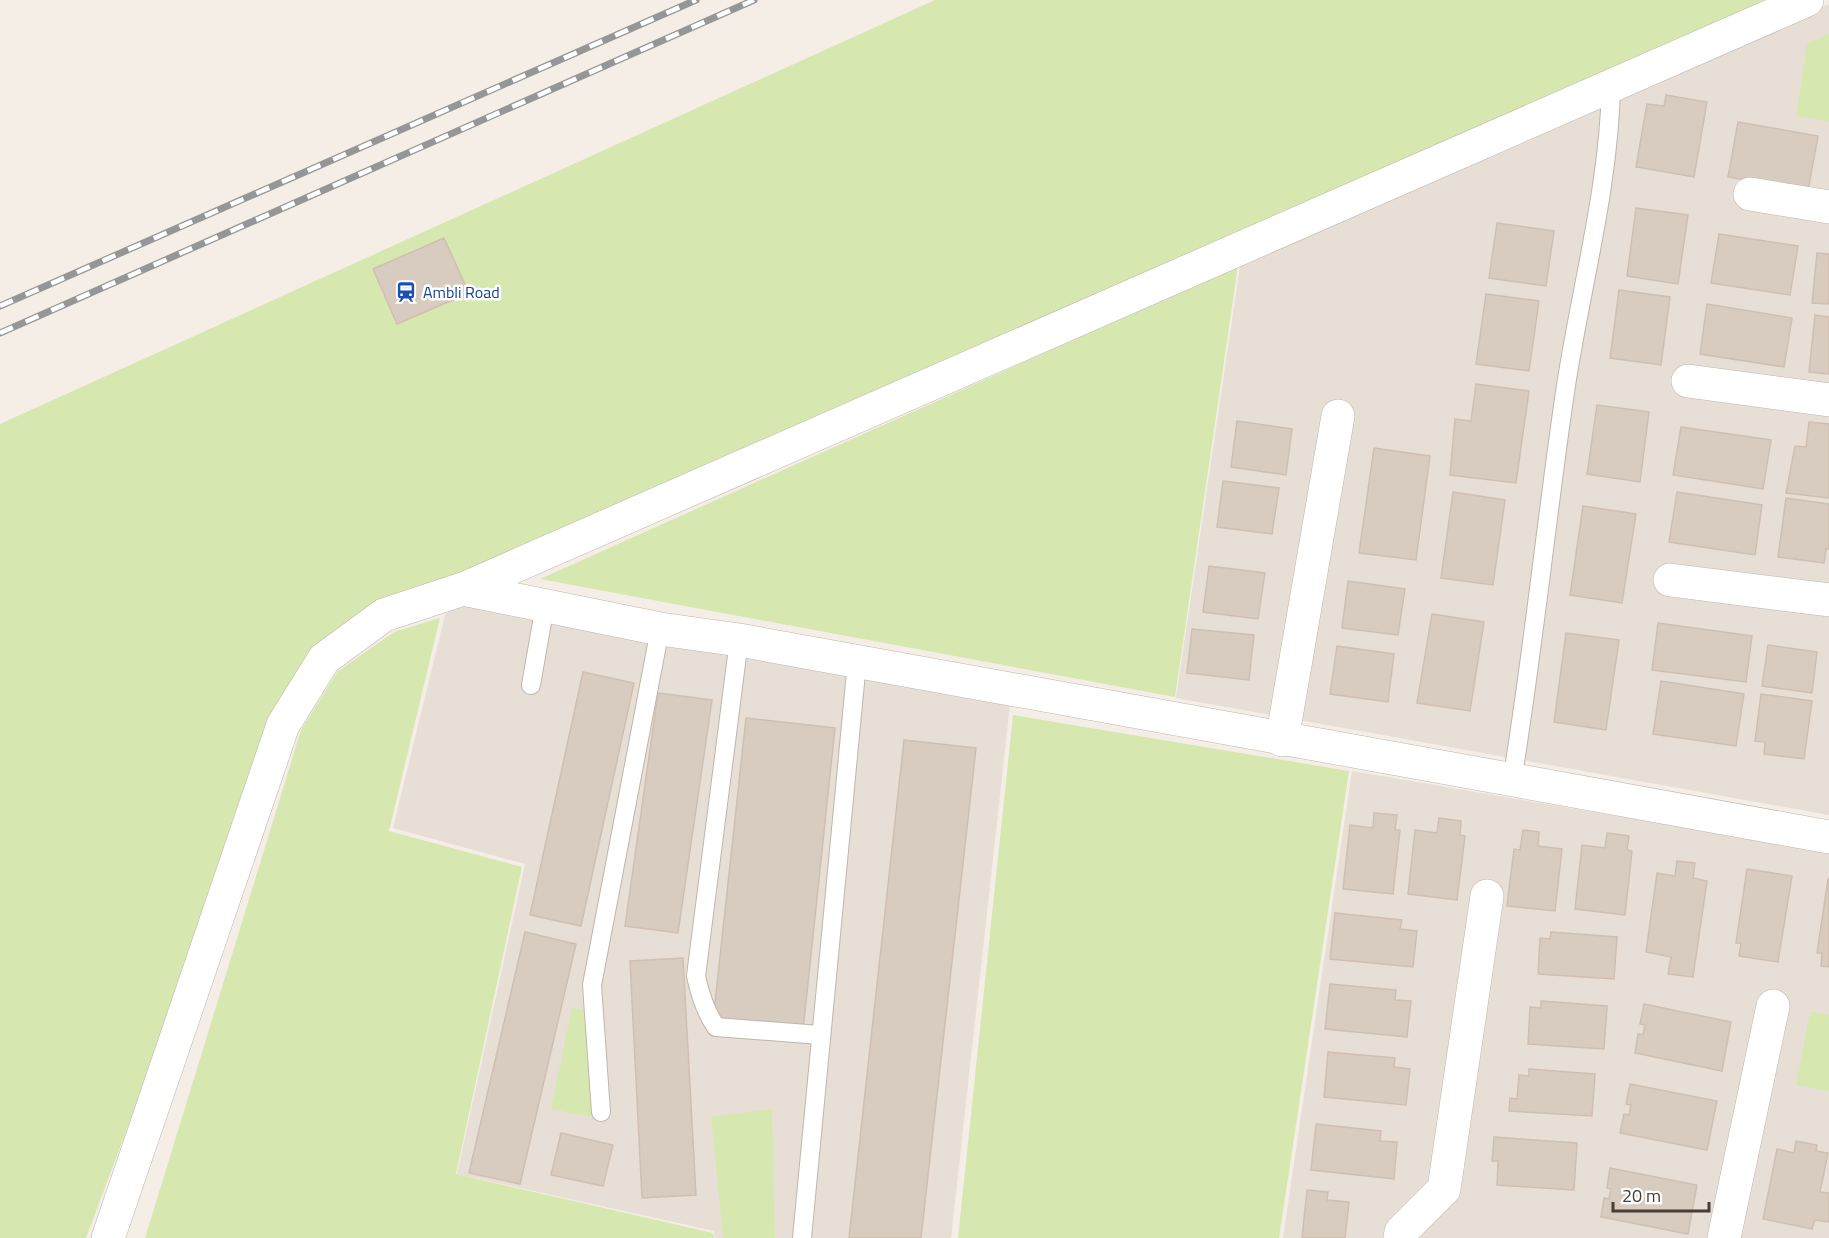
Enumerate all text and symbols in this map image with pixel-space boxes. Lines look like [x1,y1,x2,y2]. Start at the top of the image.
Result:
station icon: Ambli Road [394,280,418,304]
place label: Ambli Road [423,280,500,304]
scale bar [1613,1175,1709,1213]
text: 20 m [1622,1182,1661,1209]

